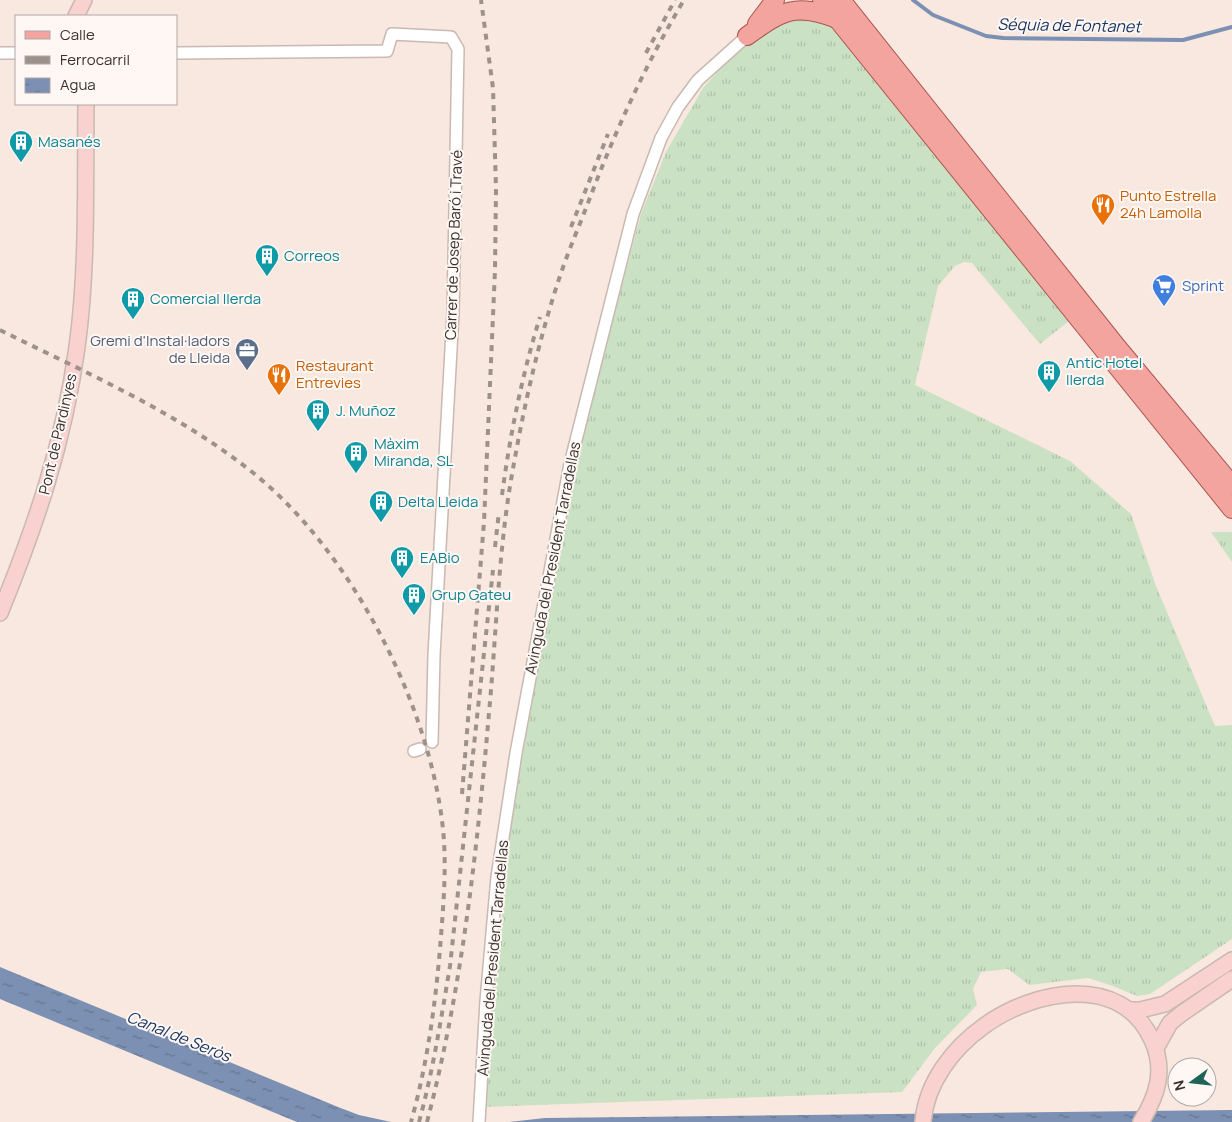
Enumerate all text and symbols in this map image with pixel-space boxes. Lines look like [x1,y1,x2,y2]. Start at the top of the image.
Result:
water label: Séquia de Fontanet [997,13,1142,37]
legend [15,15,178,105]
text: Calle [60,24,95,45]
text: Ferrocarril [60,49,130,70]
text: Agua [60,74,96,95]
building icon: Masanés [8,129,34,163]
place label: Masanés [38,131,101,152]
street label: Carrer de Josep Baró i Travé [440,149,467,341]
place label: Punto Estrella 24h Lamolla [1120,185,1216,223]
restaurant icon: Punto Estrella 24h Lamolla [1090,192,1116,226]
building icon: Correos [254,243,280,277]
place label: Correos [284,245,340,266]
supermarket icon: Sprint [1151,273,1177,307]
place label: Sprint [1182,275,1224,296]
building icon: Comercial Ilerda [120,286,146,320]
place label: Comercial Ilerda [150,288,261,309]
place label: Gremi d'Instal·ladors de Lleida [90,330,230,368]
office icon: Gremi d'Instal·ladors de Lleida [234,337,260,371]
place label: Antic Hotel Ilerda [1066,352,1142,390]
place label: Restaurant Entrevies [296,355,374,393]
building icon: Antic Hotel Ilerda [1036,359,1062,393]
restaurant icon: Restaurant Entrevies [266,362,292,396]
street label: Pont de Pardinyes [33,371,82,497]
building icon: J. Muñoz [305,398,331,432]
place label: J. Muñoz [336,400,396,421]
place label: Màxim Miranda, SL [374,433,454,471]
building icon: Màxim Miranda, SL [343,440,369,474]
street label: Avinguda del President Tarradellas [520,440,585,676]
building icon: Delta Lleida [368,489,394,523]
place label: Delta Lleida [398,491,478,512]
building icon: EABio [389,545,415,579]
place label: EABio [420,547,460,568]
building icon: Grup Gateu [401,582,427,616]
place label: Grup Gateu [432,584,511,605]
street label: Avinguda del President Tarradellas [472,839,513,1077]
water label: Canal de Seròs [124,1005,236,1067]
north arrow [1167,1057,1217,1107]
text: N [1168,1078,1189,1093]

